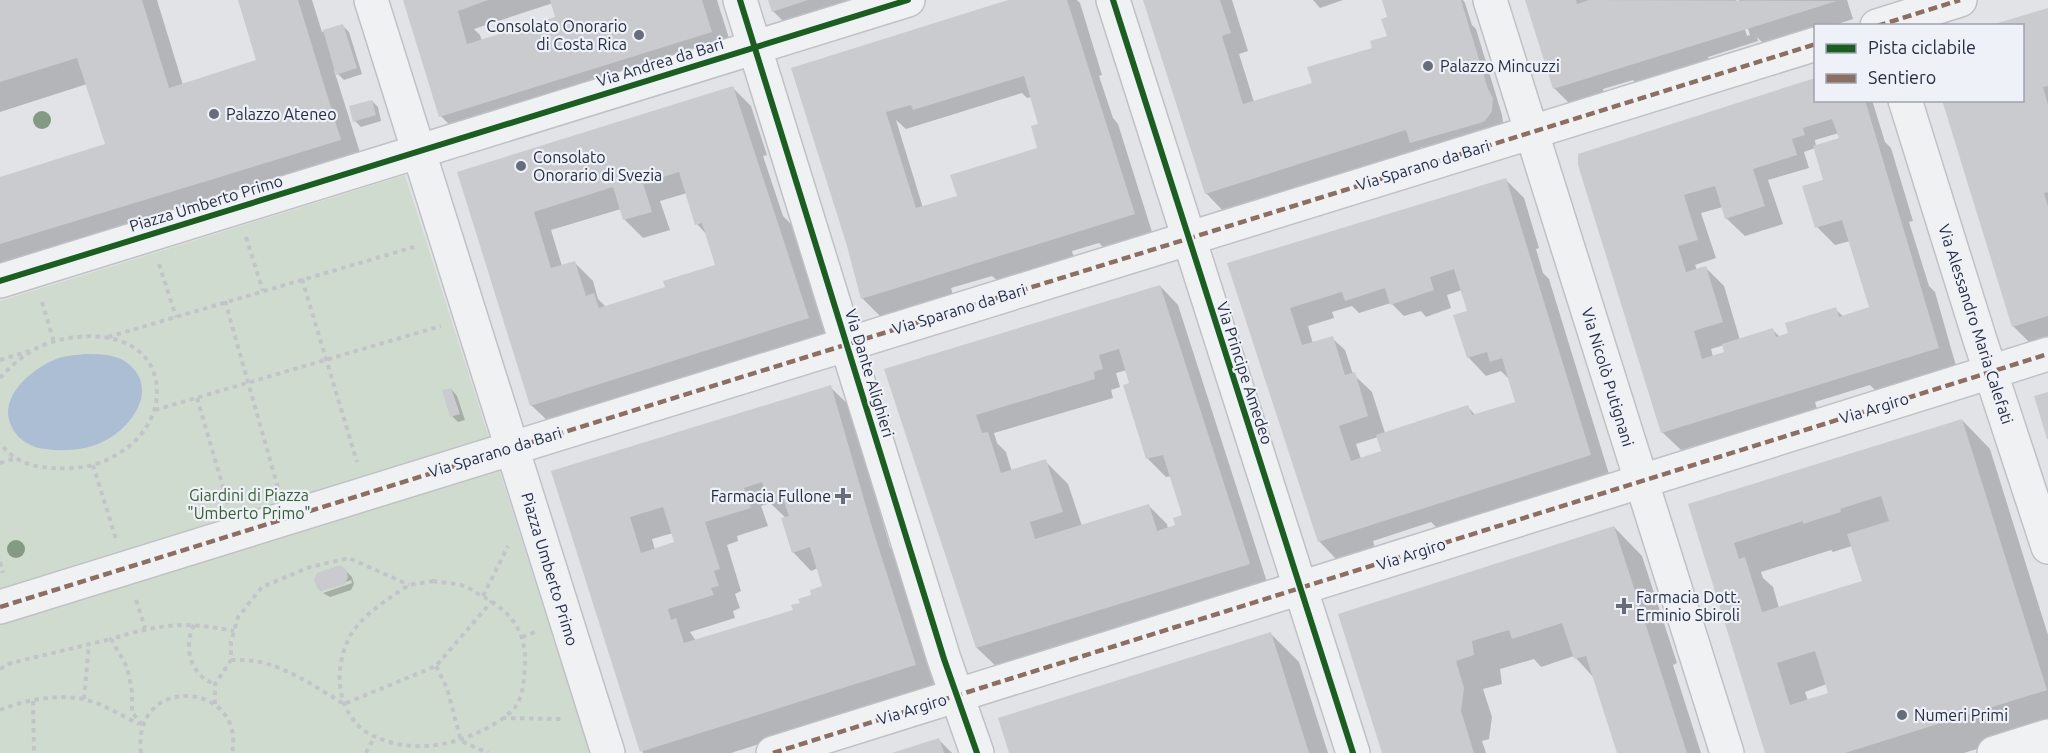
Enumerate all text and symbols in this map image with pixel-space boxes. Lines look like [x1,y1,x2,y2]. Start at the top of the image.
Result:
place label: Consolato Onorario di Costa Rica [486,17,627,53]
legend [1814,24,2024,102]
marker: Consolato Onorario di Costa Rica [632,28,646,42]
street label: Via Andrea da Bari [594,34,726,90]
text: Pista ciclabile [1868,37,1976,57]
place label: Palazzo Mincuzzi [1440,57,1560,75]
marker: Palazzo Mincuzzi [1421,59,1435,73]
text: Sentiero [1868,67,1936,87]
place label: Palazzo Ateneo [226,105,337,123]
marker: Palazzo Ateneo [207,107,221,121]
street label: Via Sparano da Bari [1354,136,1492,194]
place label: Consolato Onorario di Svezia [533,148,662,184]
marker: Consolato Onorario di Svezia [514,159,528,173]
street label: Piazza Umberto Primo [127,171,285,235]
street label: Via Alessandro Maria Calefati [1935,222,2017,426]
street label: Via Sparano da Bari [890,280,1028,338]
street label: Via Principe Amedeo [1213,299,1277,447]
street label: Via Nicolò Putignani [1578,305,1638,449]
street label: Via Dante Alighieri [842,307,898,439]
street label: Via Argiro [1837,389,1911,427]
street label: Via Sparano da Bari [426,423,564,481]
park label: Giardini di Piazza "Umberto Primo" [187,486,311,522]
place label: Farmacia Fullone [711,487,831,505]
marker: Farmacia Fullone [836,489,850,503]
street label: Piazza Umberto Primo [518,490,582,648]
street label: Via Argiro [1374,534,1448,574]
place label: Farmacia Dott. Erminio Sbiroli [1636,588,1741,624]
marker: Farmacia Dott. Erminio Sbiroli [1617,599,1631,613]
street label: Via Argiro [875,690,949,728]
place label: Numeri Primi [1914,706,2008,724]
marker: Numeri Primi [1895,708,1909,722]

